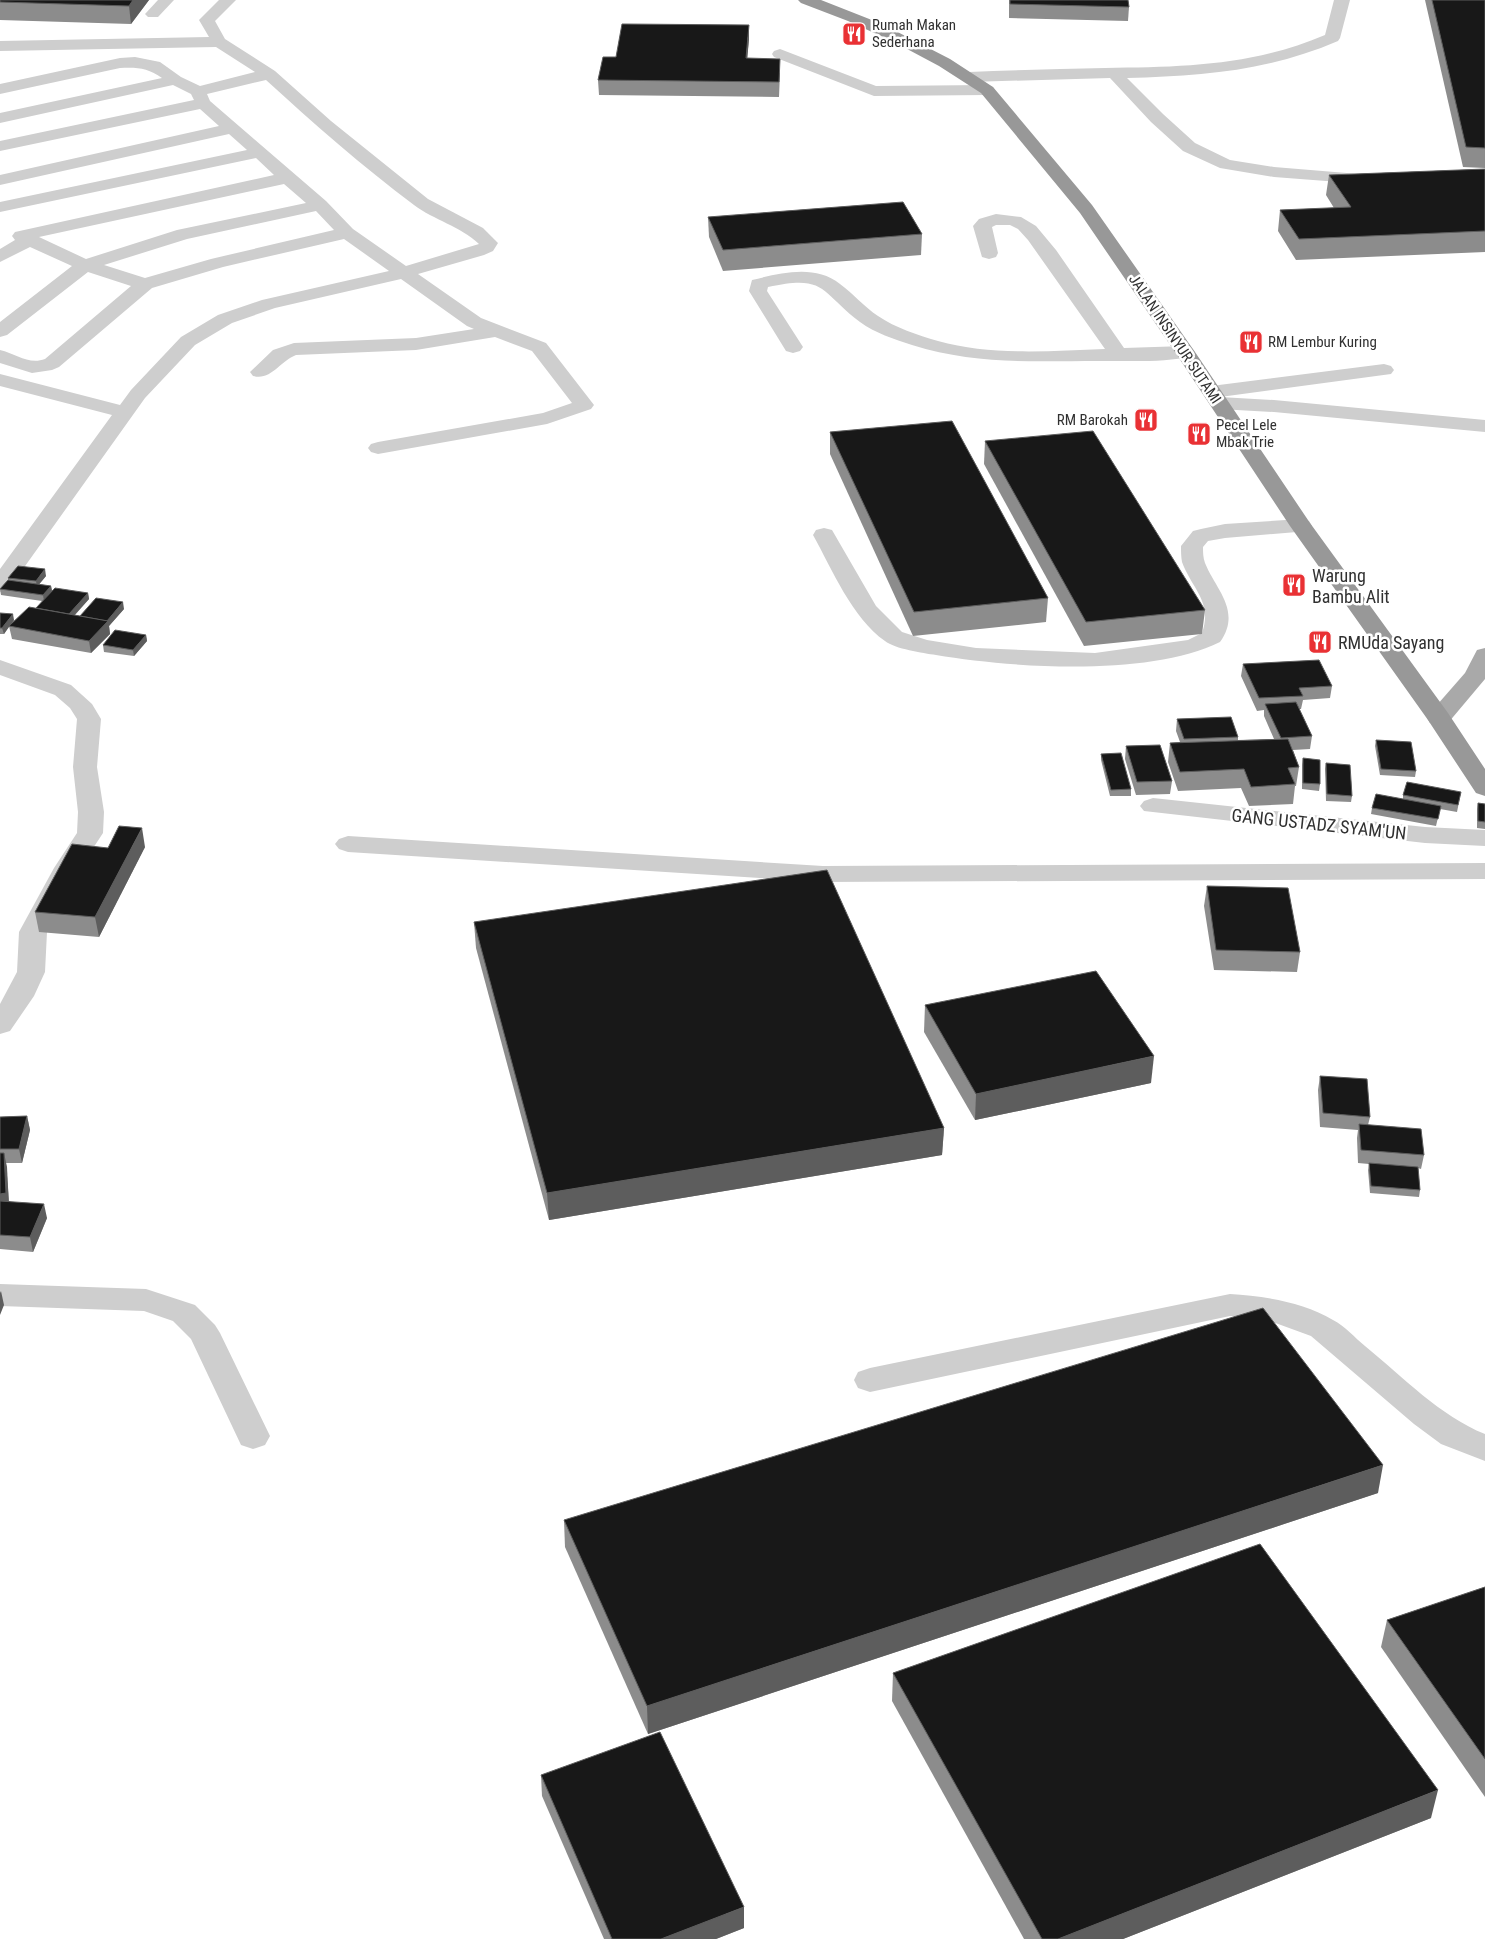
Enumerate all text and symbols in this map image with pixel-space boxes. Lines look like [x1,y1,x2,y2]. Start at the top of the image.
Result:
place label: Rumah Makan Sederhana [872,16,956,51]
restaurant icon: Rumah Makan Sederhana [841,21,867,47]
street label: JALAN INSINYUR SUTAMI [1125,271,1225,407]
restaurant icon: RM Lembur Kuring [1238,329,1264,355]
place label: RM Lembur Kuring [1268,333,1377,351]
restaurant icon: RM Barokah [1133,407,1159,433]
place label: RM Barokah [1057,411,1128,429]
place label: Pecel Lele Mbak Trie [1216,416,1277,451]
restaurant icon: Pecel Lele Mbak Trie [1186,421,1212,447]
place label: Warung Bambu Alit [1312,565,1390,607]
restaurant icon: Warung Bambu Alit [1281,572,1307,598]
restaurant icon: RMUda Sayang [1307,629,1333,655]
place label: RMUda Sayang [1338,632,1444,653]
street label: GANG USTADZ SYAM'UN [1231,804,1407,844]

